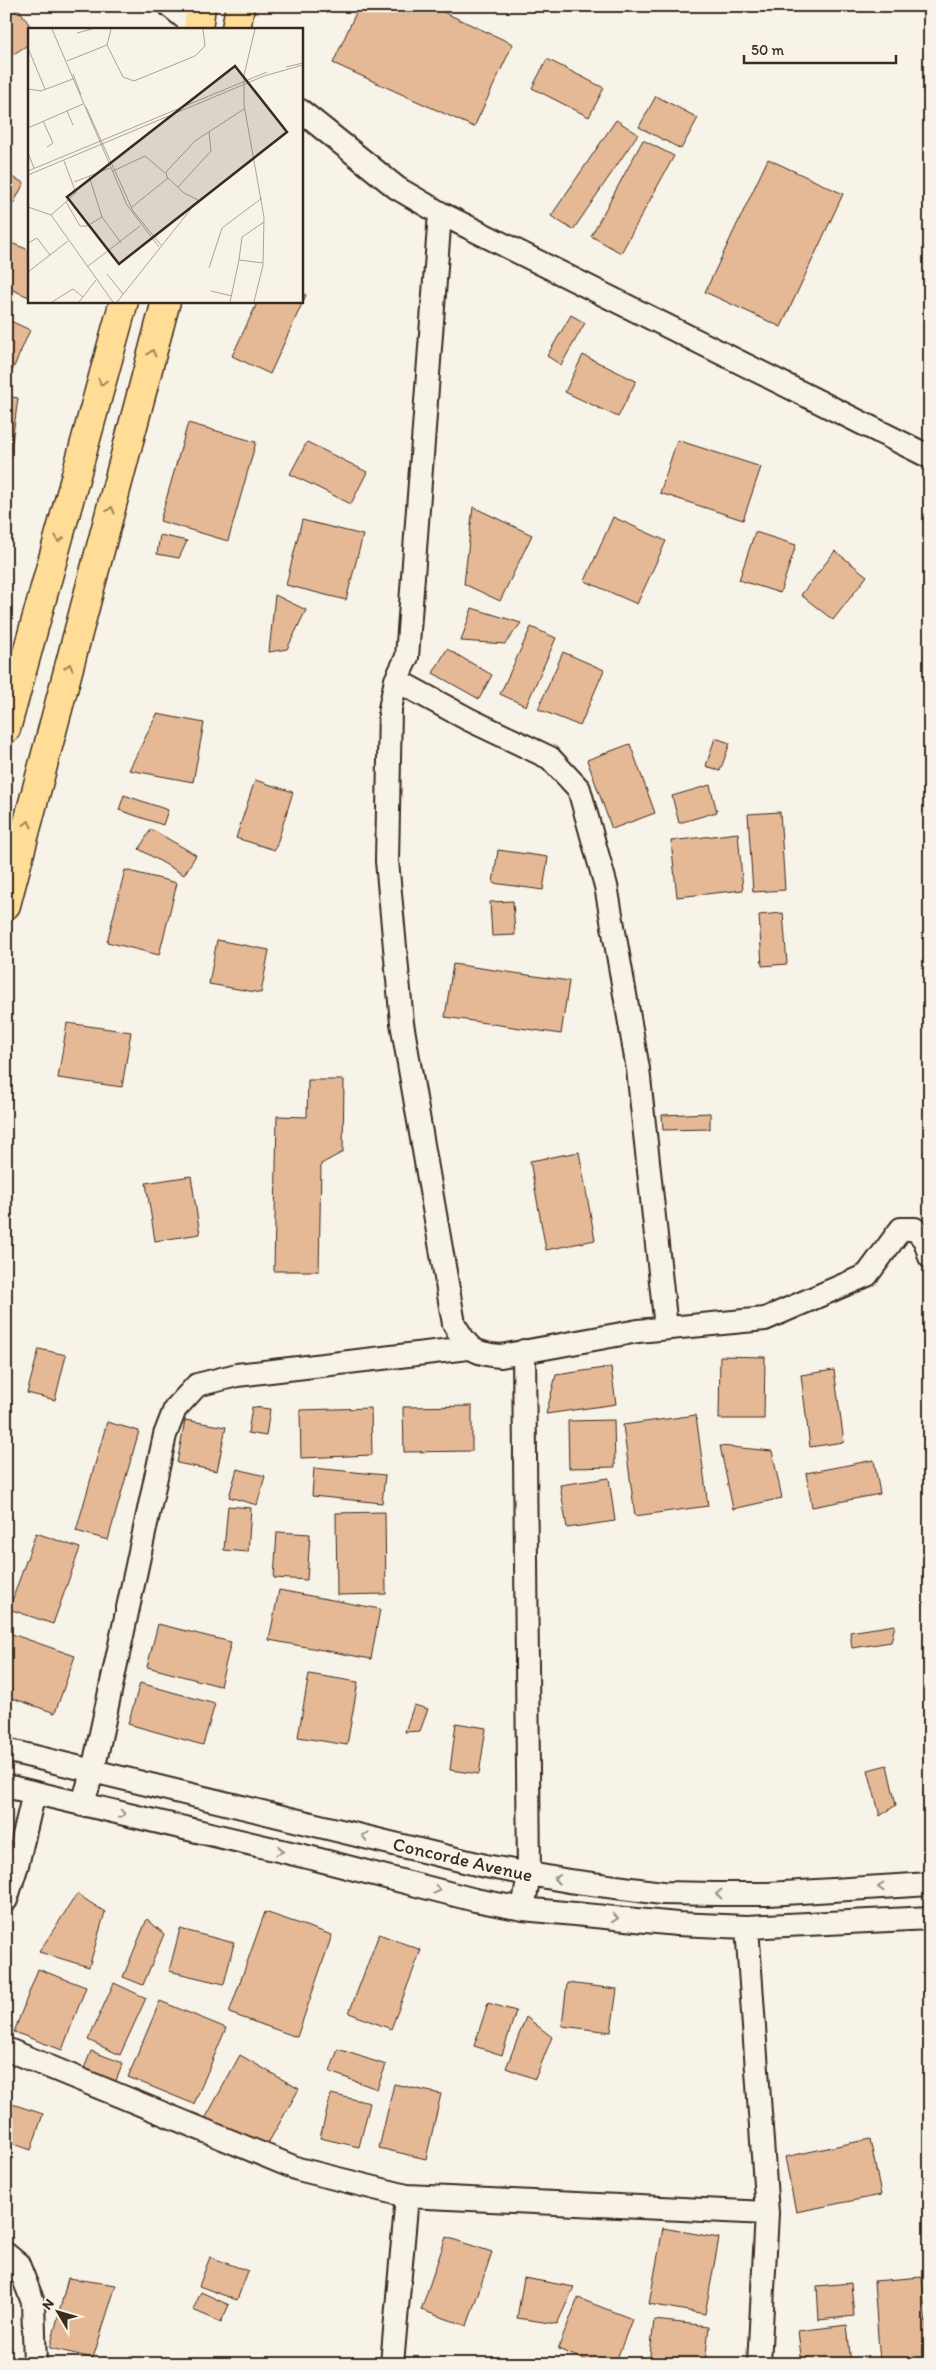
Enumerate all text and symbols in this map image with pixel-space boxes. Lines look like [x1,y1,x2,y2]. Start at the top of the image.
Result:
inset map [28,28,302,302]
scale bar [744,32,896,64]
text: 50 m [751,41,784,59]
one-way arrow [147,349,157,357]
one-way arrow [97,377,107,386]
one-way arrow [105,505,116,514]
one-way arrow [54,534,64,542]
one-way arrow [63,662,74,671]
one-way arrow [22,820,32,828]
one-way arrow [117,1808,126,1819]
one-way arrow [361,1831,369,1841]
street label: Concorde Avenue [391,1832,535,1887]
one-way arrow [275,1845,284,1855]
one-way arrow [553,1874,561,1885]
one-way arrow [877,1882,885,1893]
one-way arrow [433,1885,441,1895]
one-way arrow [715,1889,722,1899]
one-way arrow [611,1912,619,1923]
north arrow [32,2288,82,2338]
text: N [39,2295,58,2313]

